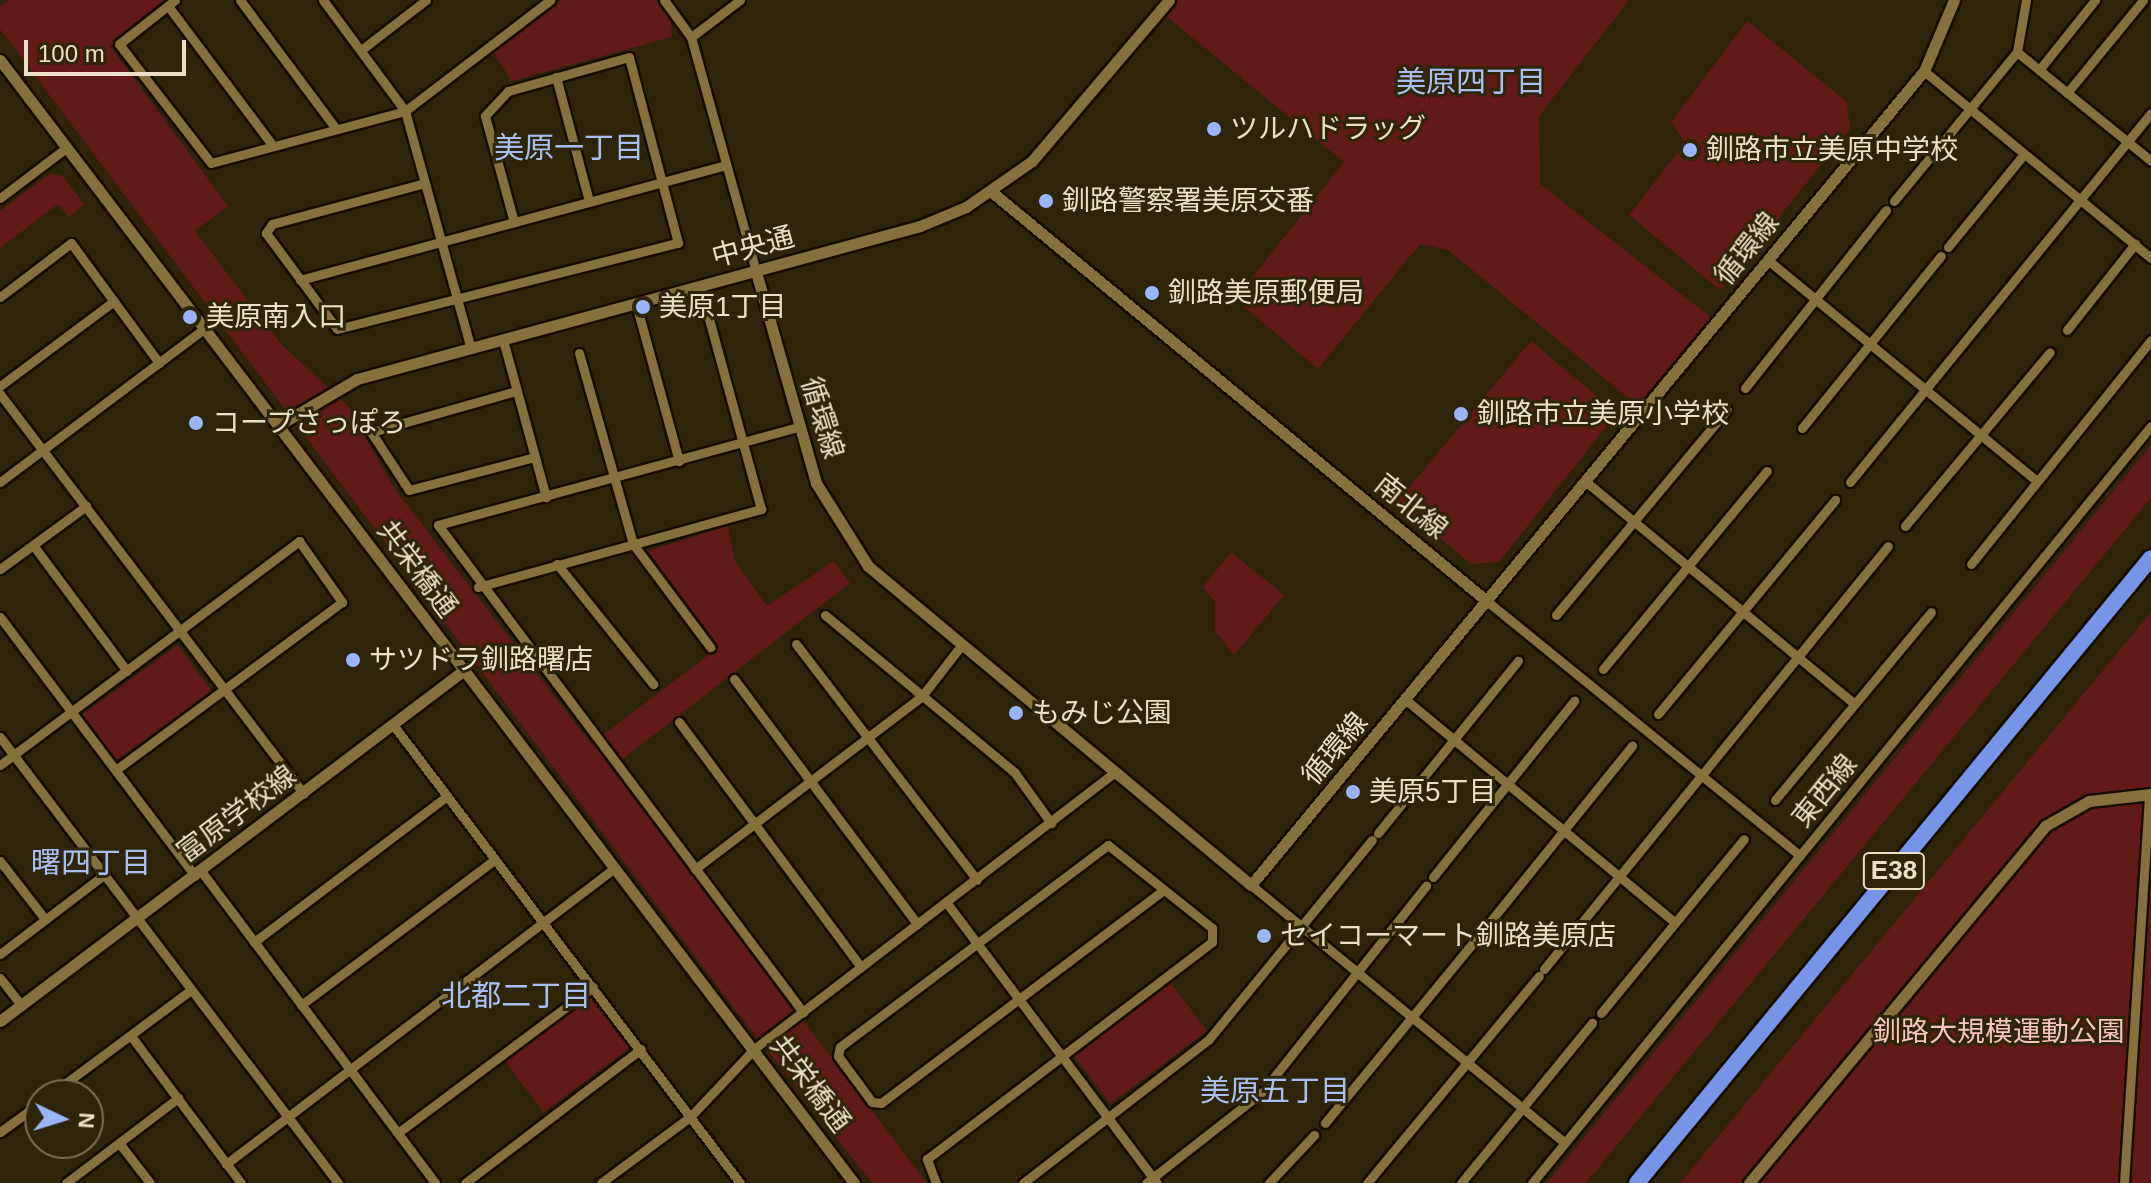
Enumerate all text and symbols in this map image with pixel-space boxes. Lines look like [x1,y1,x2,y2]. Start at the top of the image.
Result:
scale bar [28,24,190,74]
text: 100 m [38,40,105,67]
district label: 美原四丁目 [1396,64,1546,100]
place label: ツルハドラッグ [1230,112,1426,146]
marker: ツルハドラッグ [1205,120,1223,138]
district label: 美原一丁目 [494,130,644,166]
place label: 釧路市立美原中学校 [1706,133,1958,167]
marker: 釧路市立美原中学校 [1681,141,1699,159]
place label: 釧路警察署美原交番 [1062,184,1314,218]
marker: 釧路警察署美原交番 [1037,192,1055,210]
street label: 循環線 [1708,206,1786,292]
street label: 中央通 [708,220,798,274]
place label: 釧路美原郵便局 [1168,276,1364,310]
marker: 釧路美原郵便局 [1143,284,1161,302]
place label: 美原1丁目 [659,290,787,324]
marker: 美原1丁目 [634,298,652,316]
place label: 美原南入口 [206,300,346,334]
marker: 美原南入口 [181,308,199,326]
street label: 循環線 [794,373,850,463]
place label: 釧路市立美原小学校 [1477,397,1729,431]
marker: 釧路市立美原小学校 [1452,405,1470,423]
place label: コープさっぽろ [212,406,408,440]
marker: コープさっぽろ [187,414,205,432]
street label: 南北線 [1368,468,1454,546]
street label: 共栄橋通 [370,514,464,624]
place label: サツドラ釧路曙店 [369,643,593,677]
marker: サツドラ釧路曙店 [344,651,362,669]
place label: もみじ公園 [1032,696,1172,730]
marker: もみじ公園 [1007,704,1025,722]
street label: 循環線 [1295,706,1375,792]
street label: 東西線 [1786,748,1864,834]
street label: 富原学校線 [171,758,303,870]
place label: 美原5丁目 [1369,775,1497,809]
marker: 美原5丁目 [1344,783,1362,801]
district label: 曙四丁目 [31,845,151,881]
road number: E38 [1862,849,1926,893]
place label: セイコーマート釧路美原店 [1280,919,1616,953]
marker: セイコーマート釧路美原店 [1255,927,1273,945]
district label: 北都二丁目 [441,978,591,1014]
park label: 釧路大規模運動公園 [1873,1015,2125,1049]
street label: 共栄橋通 [763,1029,857,1139]
district label: 美原五丁目 [1200,1073,1350,1109]
north arrow [24,1079,104,1159]
text: N [73,1112,99,1129]

